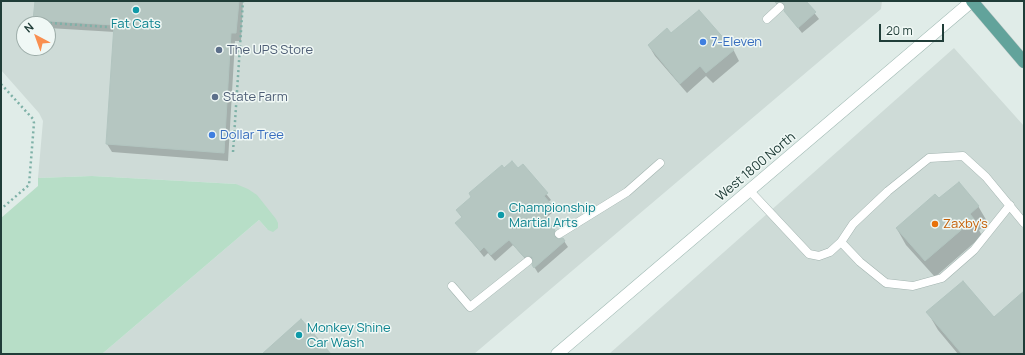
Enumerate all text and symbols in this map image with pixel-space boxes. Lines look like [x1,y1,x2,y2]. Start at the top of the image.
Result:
marker: Fat Cats [131,5,141,15]
north arrow [16,16,56,56]
place label: Fat Cats [111,16,161,32]
scale bar [881,16,946,42]
text: N [21,19,36,36]
text: 20 m [886,22,913,39]
place label: 7-Eleven [711,34,762,50]
marker: 7-Eleven [698,37,708,47]
place label: The UPS Store [227,42,313,58]
marker: The UPS Store [214,45,224,55]
place label: State Farm [223,89,288,105]
marker: State Farm [210,92,220,102]
place label: Dollar Tree [220,127,284,143]
street label: West 1800 North [713,129,799,205]
marker: Dollar Tree [207,130,217,140]
place label: Championship Martial Arts [509,200,596,231]
marker: Championship Martial Arts [496,210,506,220]
place label: Zaxby's [943,216,988,232]
marker: Zaxby's [930,219,940,229]
place label: Monkey Shine Car Wash [307,320,391,351]
marker: Monkey Shine Car Wash [294,330,304,340]

